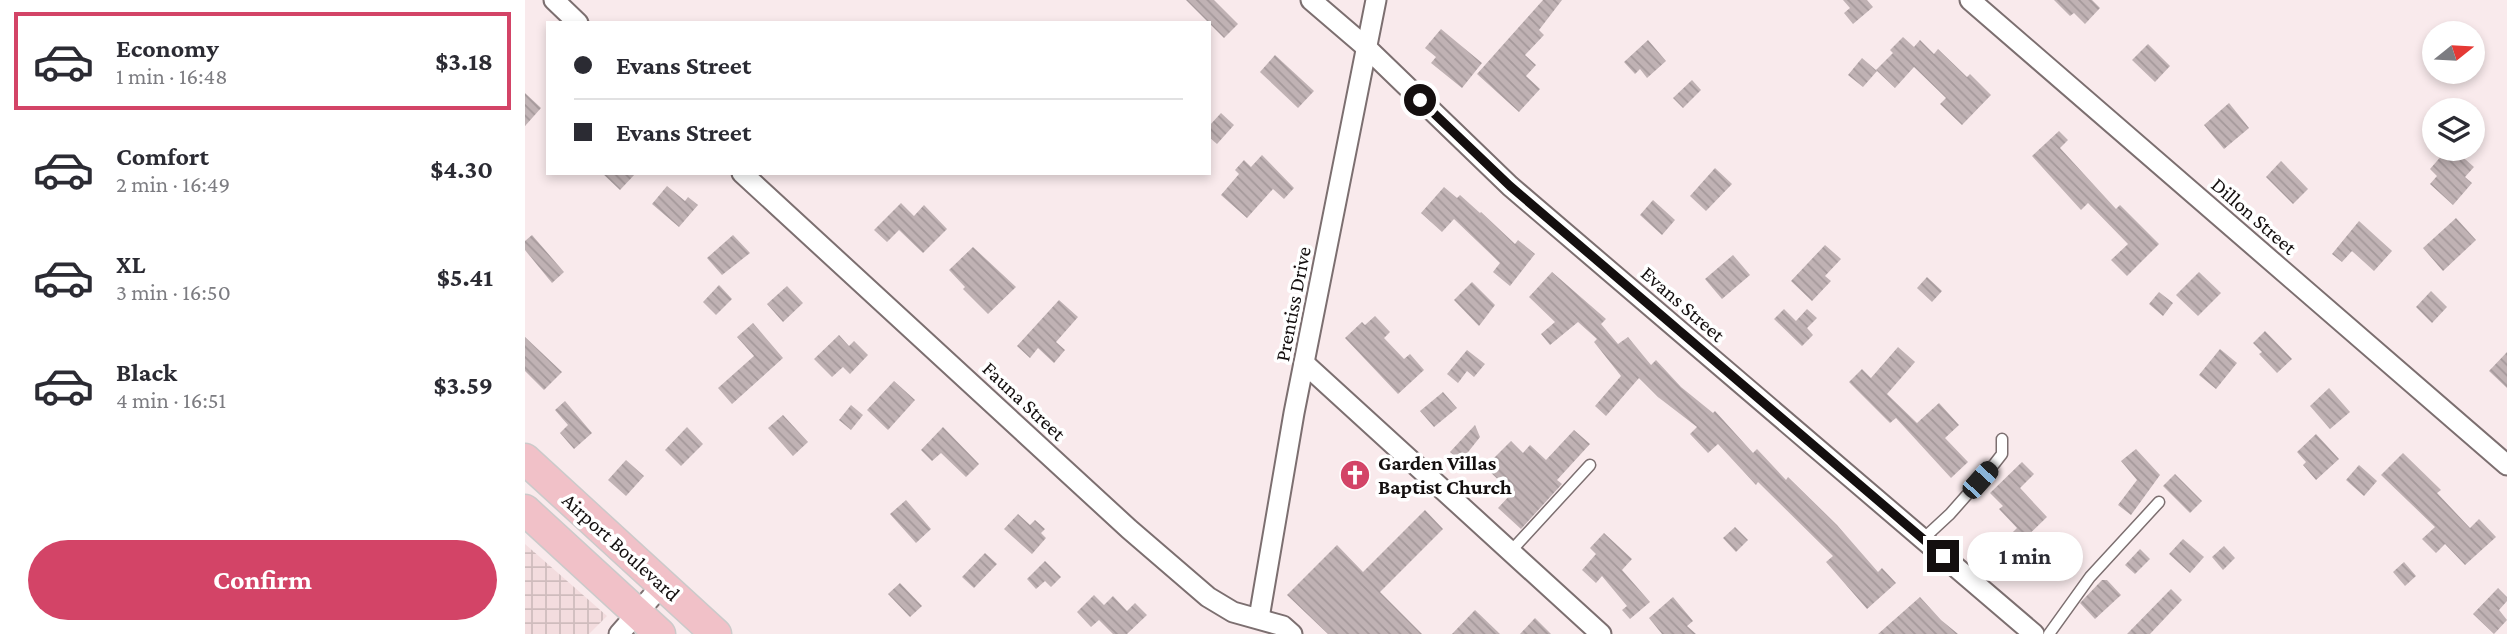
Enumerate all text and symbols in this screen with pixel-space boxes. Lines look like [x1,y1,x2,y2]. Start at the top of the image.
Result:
north arrow [2422,21,2485,84]
map controls [2422,21,2485,161]
icon: car [32,30,95,93]
text: Economy [116,34,219,63]
text: $3.18 [435,47,493,76]
text: Evans Street [616,51,751,80]
text: 1 min · 16:48 [116,63,228,89]
route start [1404,84,1436,116]
button: layers [2422,98,2485,161]
text: Evans Street [616,118,751,147]
icon: car [32,138,95,201]
text: Comfort [116,142,209,171]
text: $4.30 [430,155,493,184]
text: 2 min · 16:49 [116,171,230,197]
street label: Dillon Street [2206,172,2302,260]
street label: Prentiss Drive [1270,244,1316,364]
icon: car [32,246,95,309]
text: XL [116,250,145,279]
street label: Evans Street [1636,261,1730,347]
text: $5.41 [437,263,493,292]
text: 3 min · 16:50 [116,279,231,305]
icon: car [32,354,95,417]
street label: Fauna Street [977,356,1071,446]
text: Black [116,358,177,387]
text: $3.59 [434,371,493,400]
text: 4 min · 16:51 [116,387,226,413]
place label: Garden Villas Baptist Church [1378,451,1512,499]
car [1959,457,2002,503]
church icon: Garden Villas Baptist Church [1338,458,1372,492]
street label: Airport Boulevard [557,488,685,606]
callout: 1 min [1967,532,2083,580]
button: Confirm [28,540,497,620]
route end [1927,540,1959,572]
text: 1 min [1999,543,2051,569]

